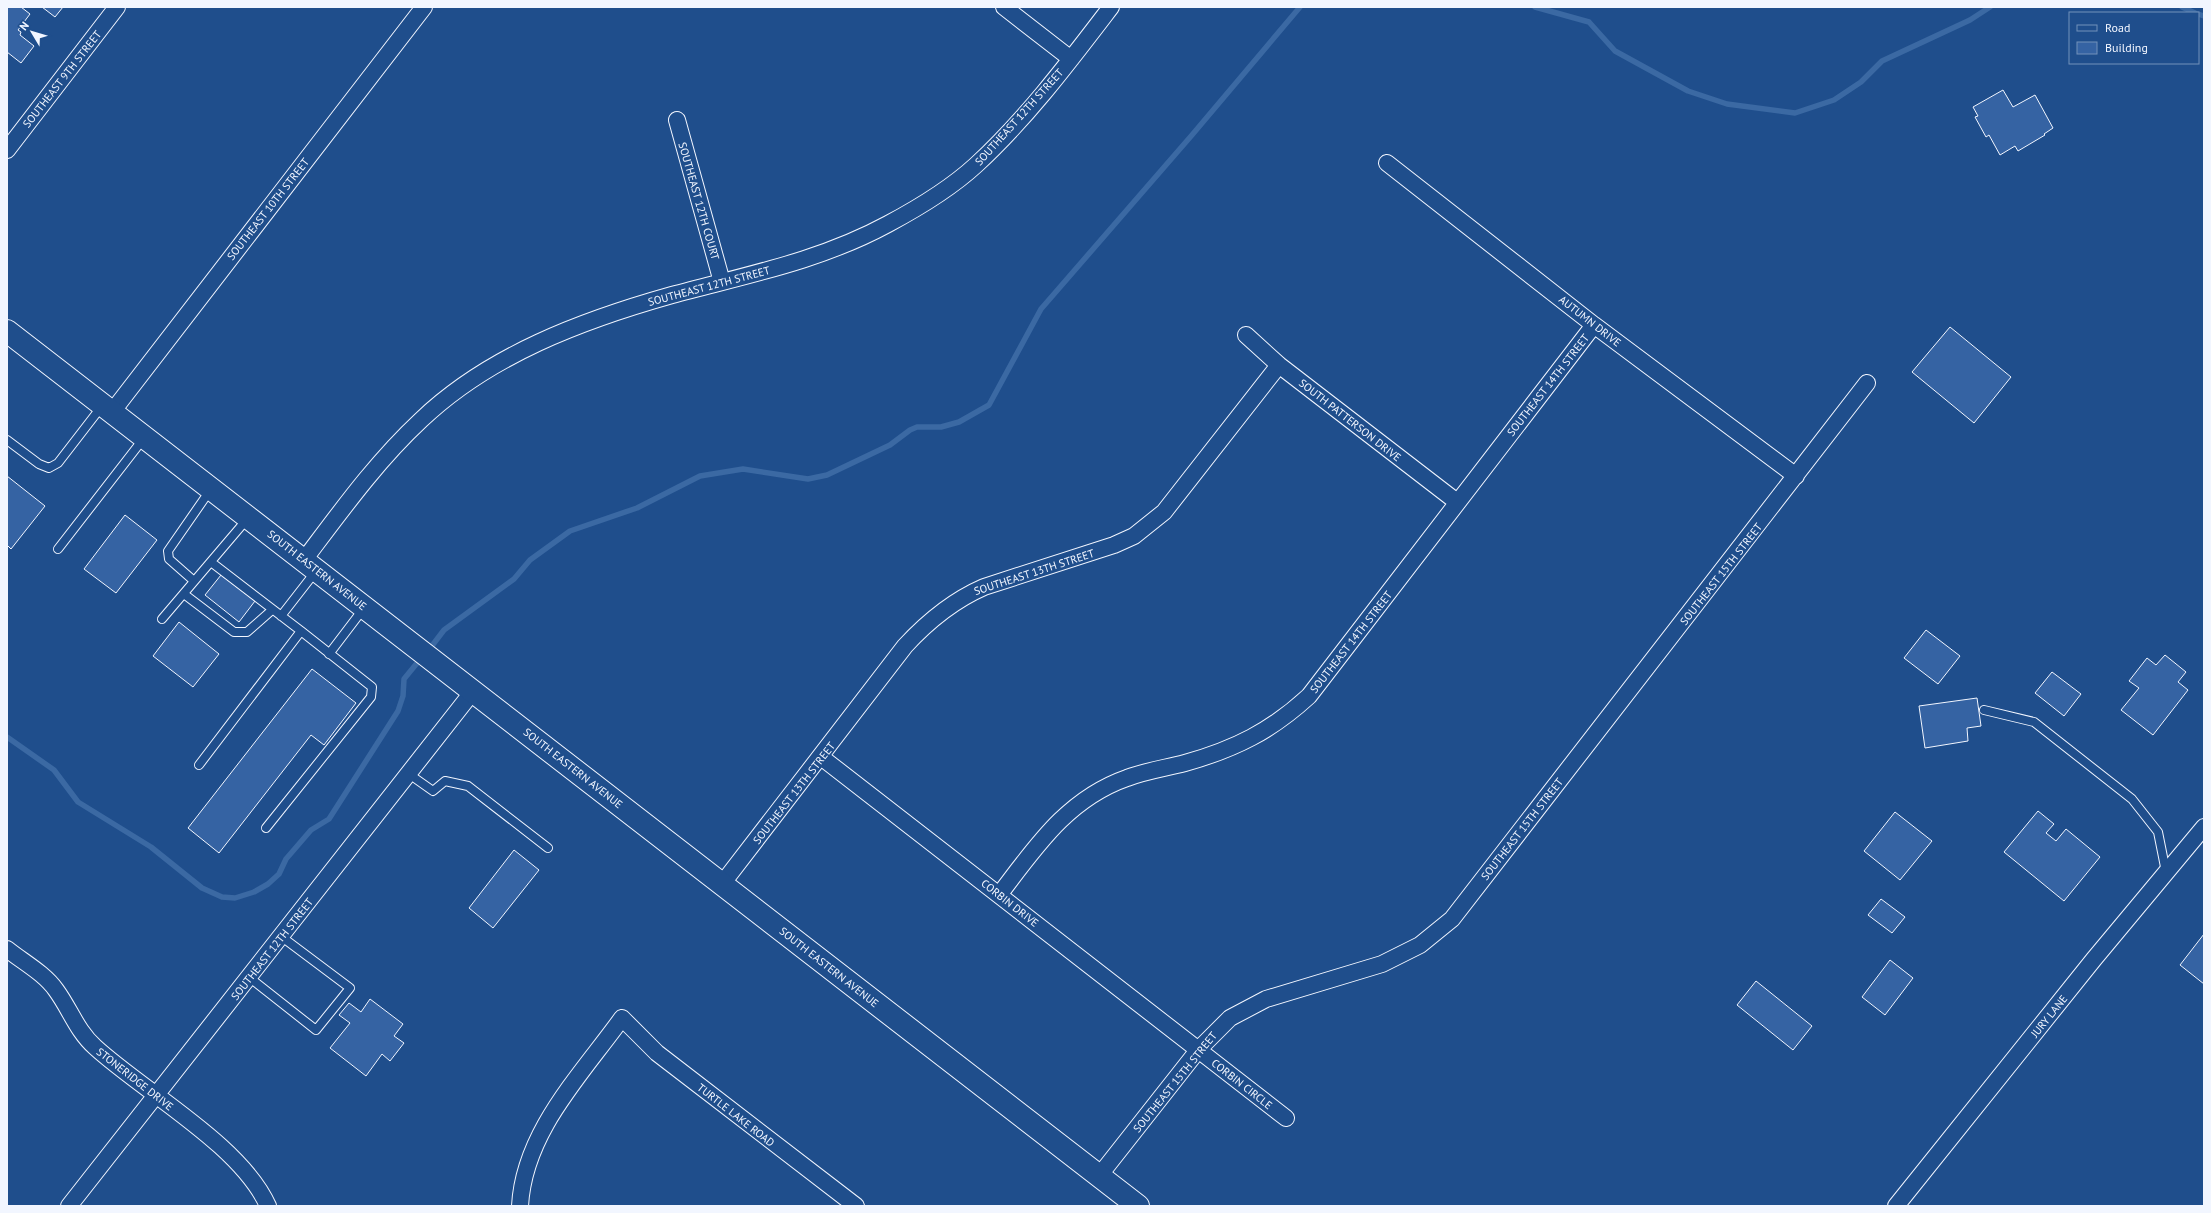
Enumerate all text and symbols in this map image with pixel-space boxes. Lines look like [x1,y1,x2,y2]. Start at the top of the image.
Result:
north arrow [12,12,52,52]
legend [2069,12,2199,64]
text: N [16,19,32,33]
text: Road [2105,20,2130,35]
street label: SOUTHEAST 9TH STREET [20,28,104,130]
text: Building [2105,40,2148,55]
street label: SOUTHEAST 12TH STREET [972,66,1066,168]
street label: SOUTHEAST 12TH COURT [675,140,723,262]
street label: SOUTHEAST 10TH STREET [224,155,312,263]
street label: SOUTHEAST 12TH STREET [647,263,771,309]
street label: AUTUMN DRIVE [1556,292,1624,350]
street label: SOUTHEAST 14TH STREET [1504,331,1592,439]
street label: SOUTH PATTERSON DRIVE [1296,376,1404,464]
street label: SOUTHEAST 15TH STREET [1677,520,1765,628]
street label: SOUTH EASTERN AVENUE [265,527,370,613]
street label: SOUTHEAST 13TH STREET [972,546,1096,598]
street label: SOUTHEAST 14TH STREET [1307,588,1395,696]
street label: SOUTH EASTERN AVENUE [521,725,626,811]
street label: SOUTHEAST 13TH STREET [750,739,838,847]
street label: SOUTHEAST 15TH STREET [1478,775,1566,883]
street label: CORBIN DRIVE [978,876,1042,930]
street label: SOUTHEAST 12TH STREET [228,895,316,1003]
street label: SOUTH EASTERN AVENUE [777,924,882,1010]
street label: JURY LANE [2027,992,2070,1041]
street label: SOUTHEAST 15TH STREET [1130,1029,1220,1135]
street label: STONERIDGE DRIVE [94,1045,176,1113]
street label: CORBIN CIRCLE [1209,1056,1275,1112]
street label: TURTLE LAKE ROAD [694,1080,778,1150]

